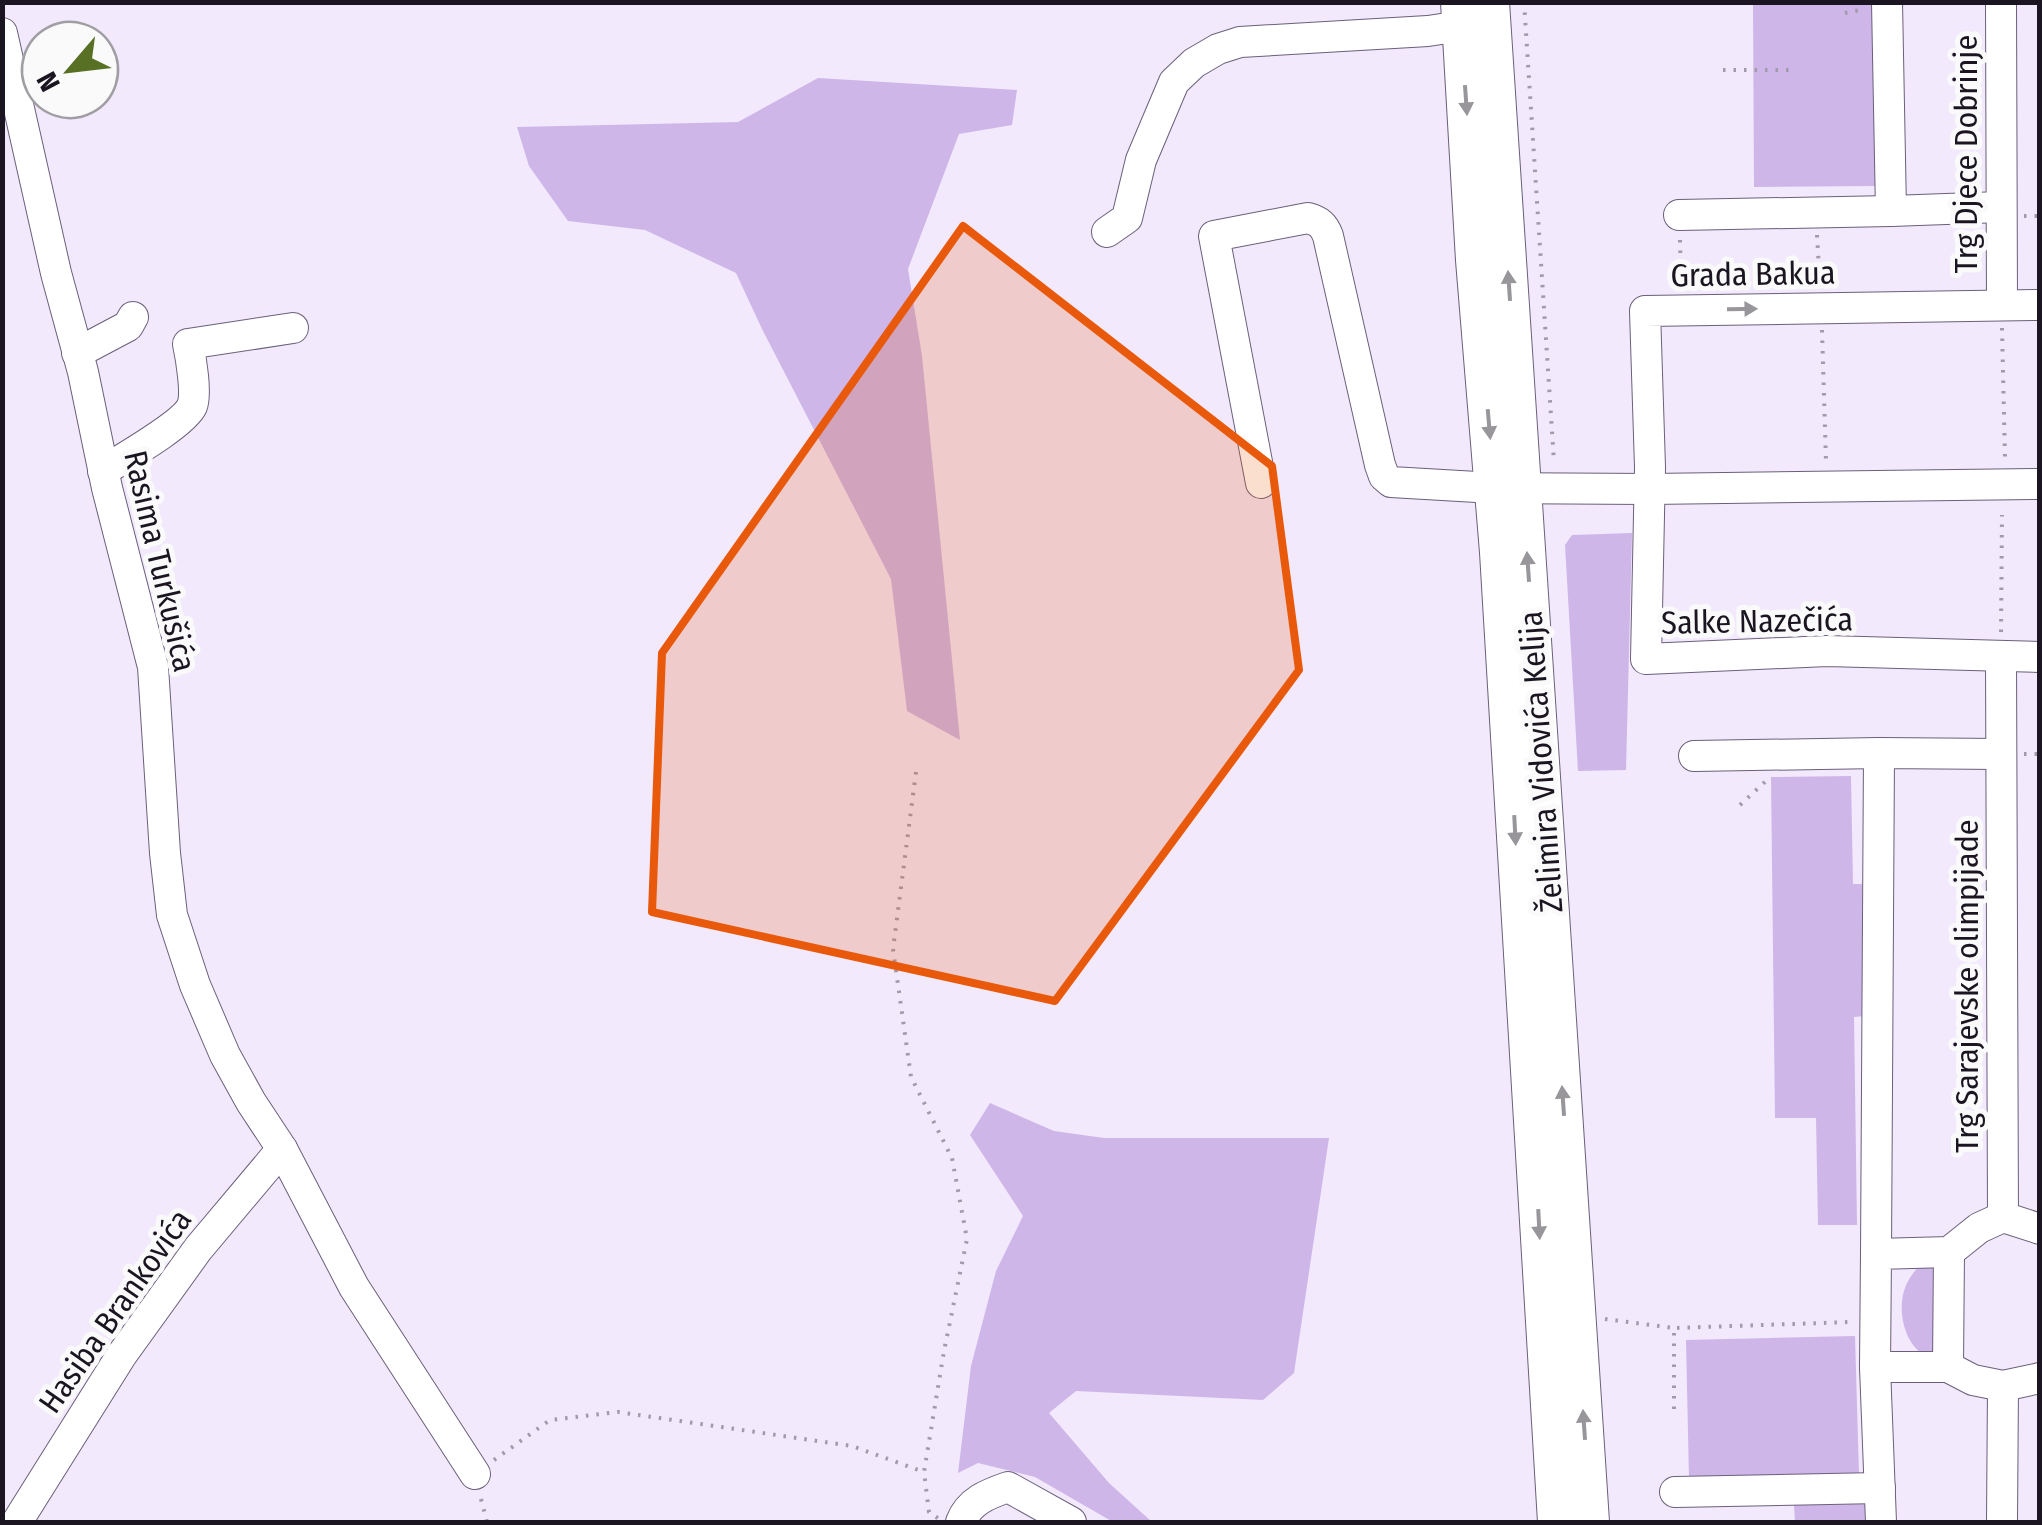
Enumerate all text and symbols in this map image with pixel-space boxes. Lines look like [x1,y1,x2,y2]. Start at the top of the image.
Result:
north arrow [20,20,120,120]
street label: Trg Djece Dobrinje [1947,35,1985,273]
text: N [30,66,67,97]
one-way arrow [1458,84,1474,116]
street label: Grada Bakua [1670,254,1836,294]
one-way arrow [1501,269,1517,301]
one-way arrow [1727,301,1759,317]
one-way arrow [1481,409,1497,440]
street label: Rasima Turkušića [116,447,204,675]
one-way arrow [1520,551,1536,582]
street label: Salke Nazečića [1661,600,1853,642]
street label: Želimira Vidovića Kelija [1511,610,1571,914]
one-way arrow [1507,814,1523,846]
street label: Trg Sarajevske olimpijade [1948,819,1986,1153]
one-way arrow [1555,1084,1571,1116]
street label: Hasiba Brankovića [31,1202,199,1420]
one-way arrow [1531,1209,1547,1240]
one-way arrow [1576,1409,1592,1441]

